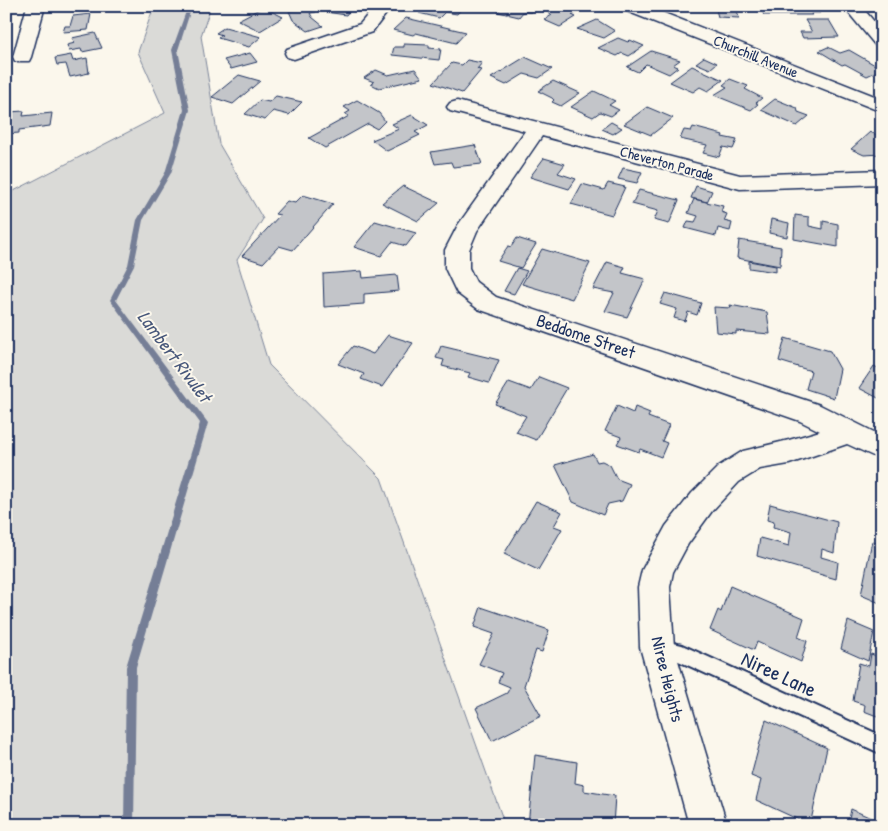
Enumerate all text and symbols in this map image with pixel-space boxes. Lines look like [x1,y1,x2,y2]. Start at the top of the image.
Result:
street label: Churchill Avenue [710,29,802,83]
street label: Cheverton Parade [618,140,716,186]
water label: Lambert Rivulet [132,305,219,409]
street label: Beddome Street [533,307,640,365]
street label: Niree Heights [645,634,691,724]
street label: Niree Lane [737,644,821,704]

